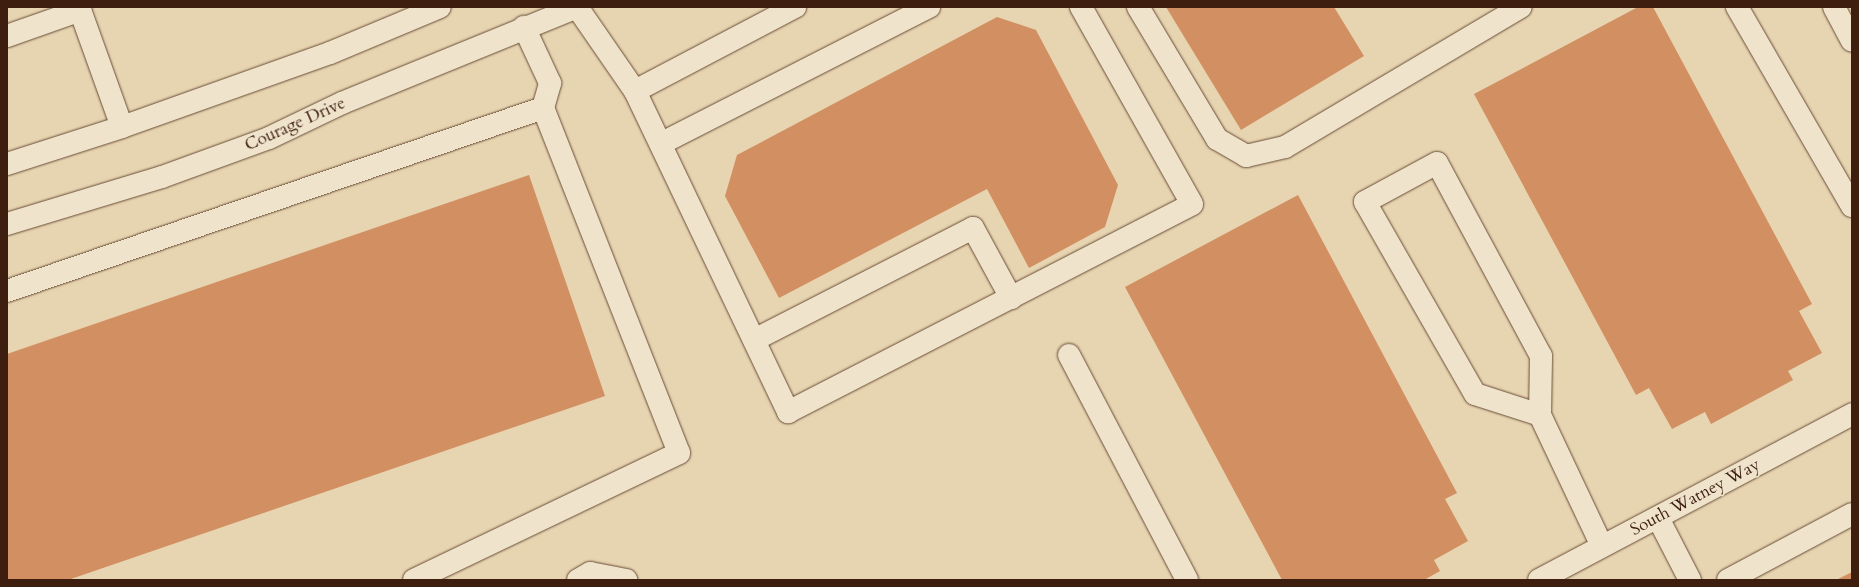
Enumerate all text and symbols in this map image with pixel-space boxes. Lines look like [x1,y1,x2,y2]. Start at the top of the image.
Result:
street label: Courage Drive [242,93,348,155]
street label: South Watney Way [1627,454,1763,540]

